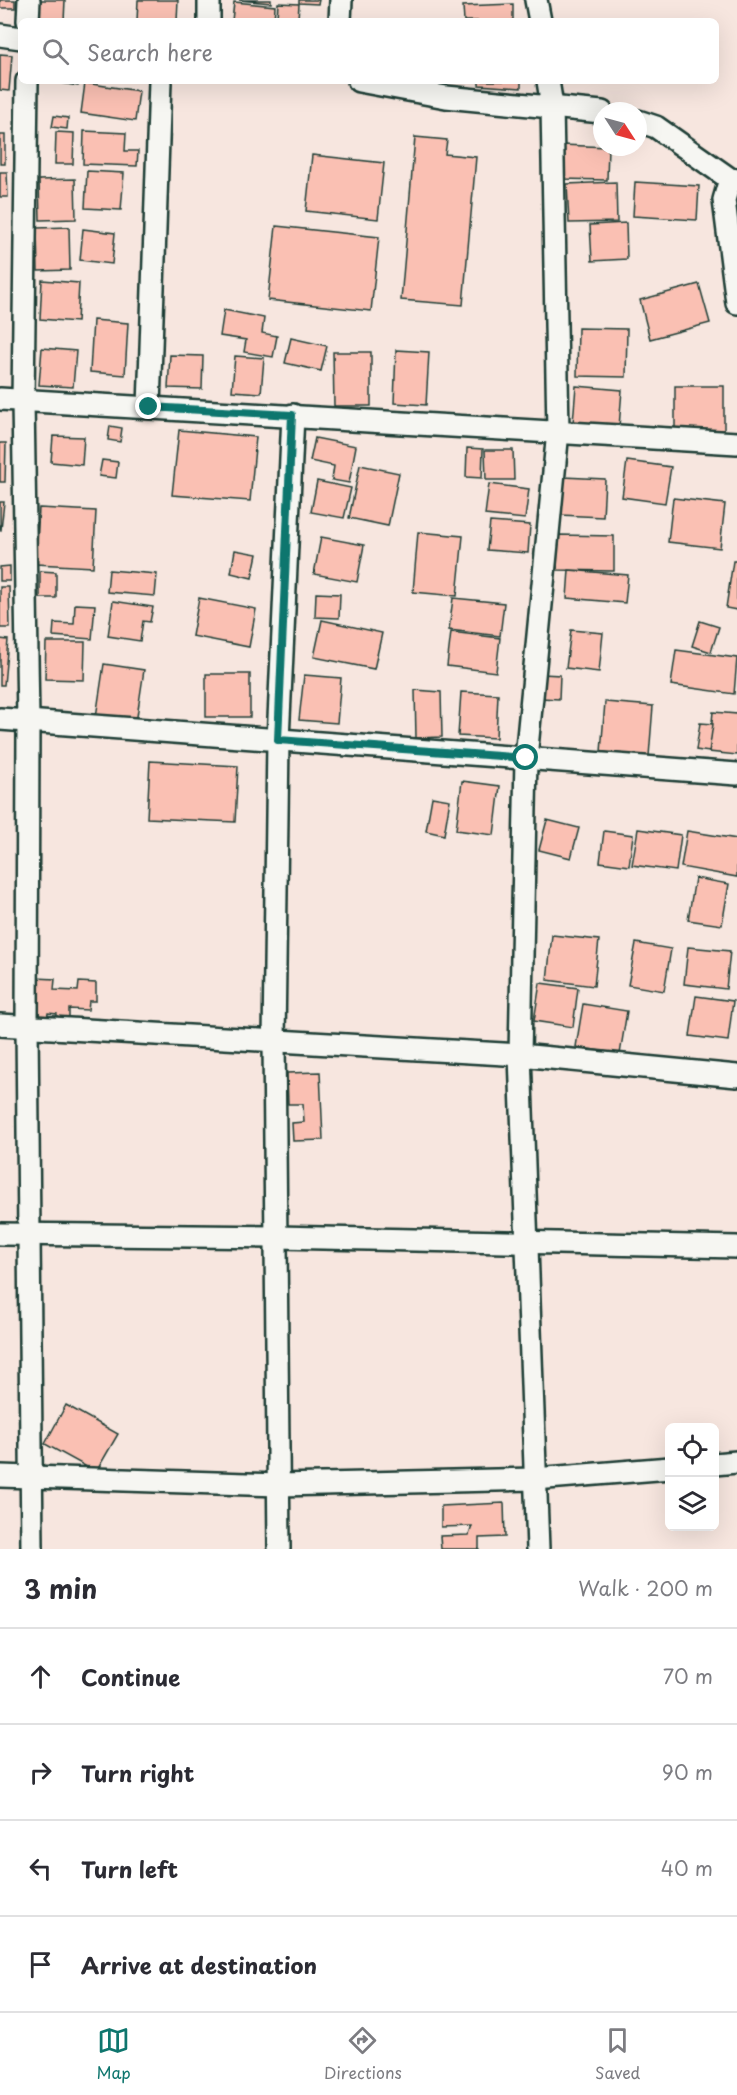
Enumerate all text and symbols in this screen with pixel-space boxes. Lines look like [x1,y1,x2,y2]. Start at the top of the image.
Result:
search box [18,18,719,84]
icon: search [39,35,72,68]
text: Search here [87,35,213,68]
north arrow [593,102,647,156]
route end [135,393,161,419]
route start [512,744,538,770]
map controls [665,1423,719,1531]
button: locate [665,1423,719,1477]
button: layers [665,1477,719,1531]
text: 3 min [24,1569,97,1608]
text: Walk · 200 m [578,1573,713,1603]
icon: ahead [24,1660,57,1693]
text: Continue [81,1660,180,1693]
text: 70 m [663,1661,713,1691]
icon: right [24,1756,57,1789]
text: Turn right [81,1756,194,1789]
text: 90 m [662,1757,713,1787]
icon: left [24,1852,57,1885]
text: Turn left [81,1852,178,1885]
text: 40 m [661,1853,713,1883]
icon: arrive [24,1948,57,1981]
text: Arrive at destination [81,1948,317,1981]
tab: Map [97,2024,131,2084]
tab: Directions [324,2024,402,2084]
tab: Saved [595,2024,640,2084]

